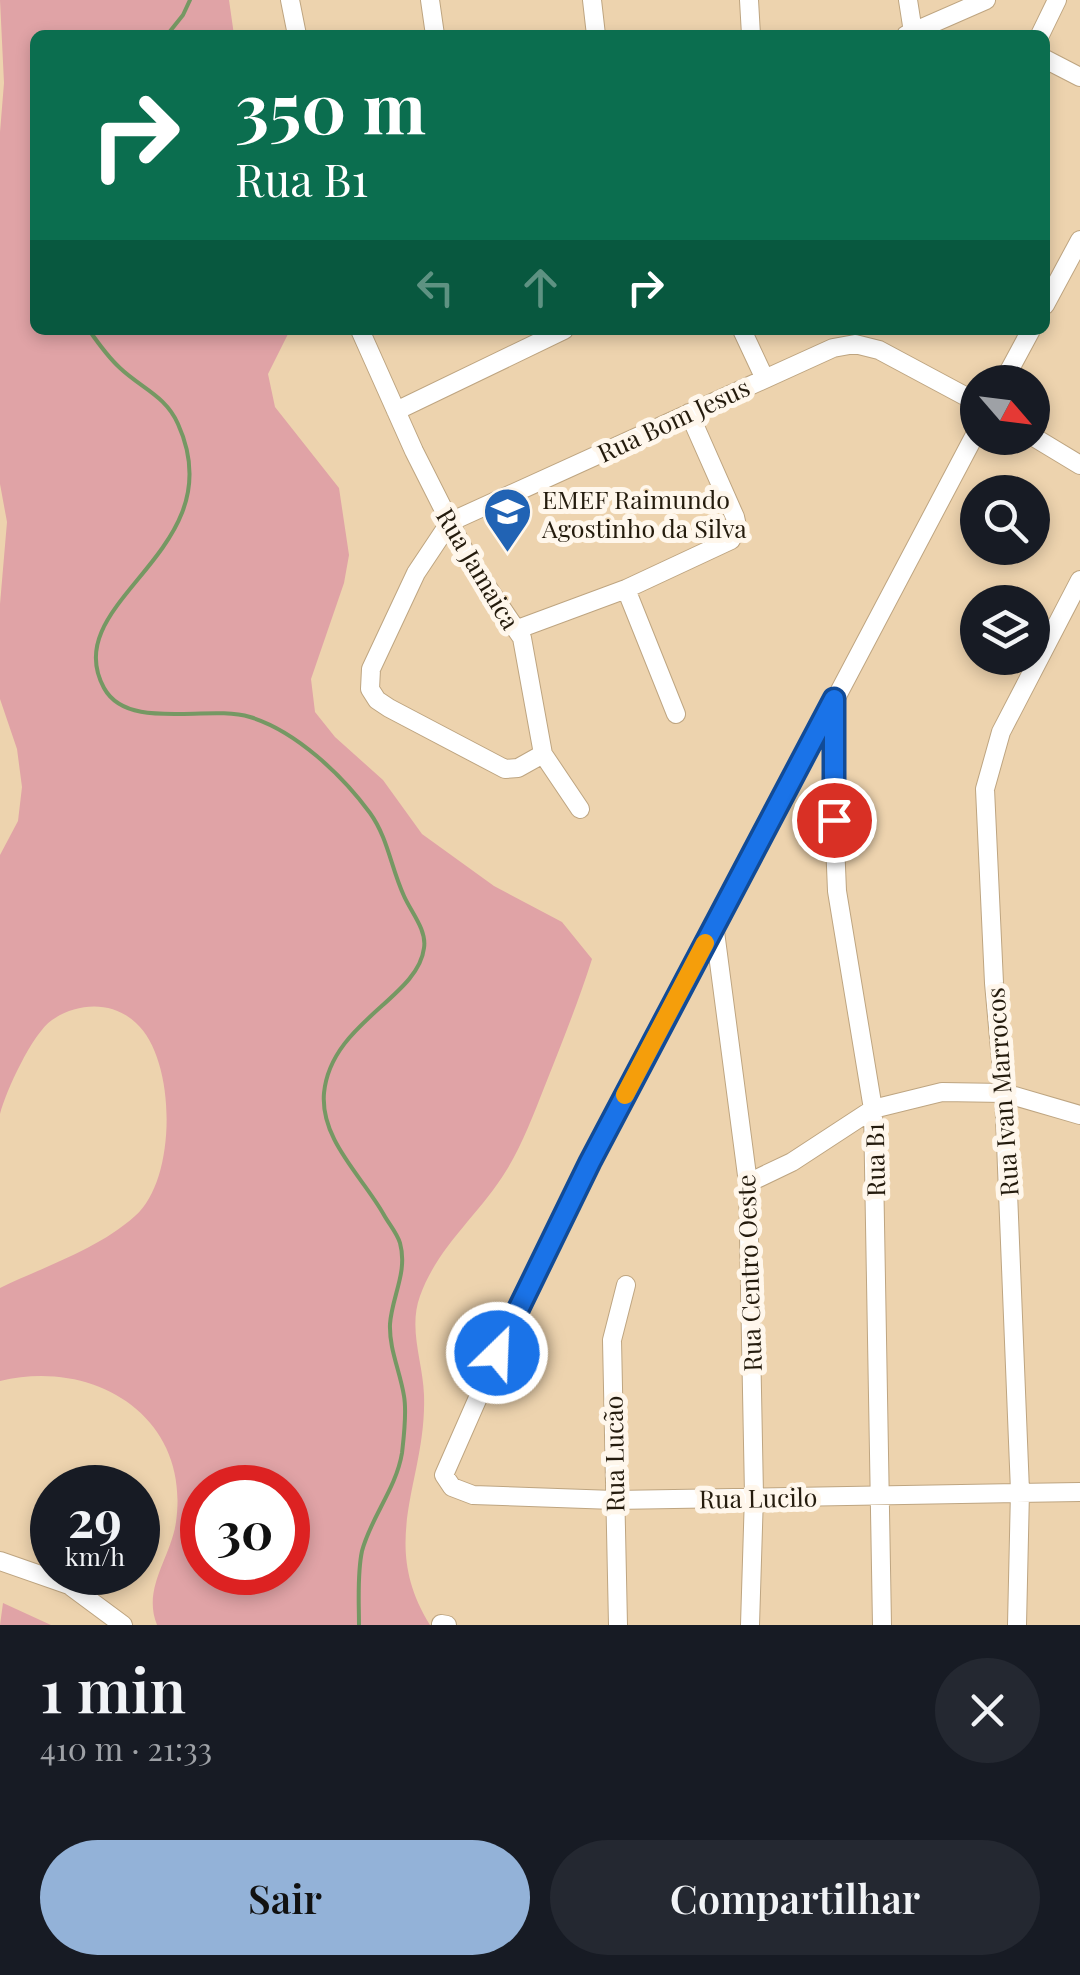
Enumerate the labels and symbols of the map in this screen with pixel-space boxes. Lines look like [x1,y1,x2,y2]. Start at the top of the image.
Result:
north arrow [960,365,1050,455]
street label: Rua Bom Jesus [592,369,754,469]
place label: EMEF Raimundo Agostinho da Silva [541,482,747,544]
school or university icon: EMEF Raimundo Agostinho da Silva [481,486,533,554]
street label: Rua Jamaica [430,501,528,635]
pin [792,778,877,863]
street label: Rua Ivan Marrocos [977,986,1025,1198]
street label: Rua B1 [857,1123,891,1197]
street label: Rua Centro Oeste [728,1174,768,1372]
position arrow [445,1301,549,1405]
street label: Rua Lucão [595,1395,631,1513]
speed limit sign: 30 [180,1465,310,1595]
street label: Rua Lucilo [699,1479,817,1515]

